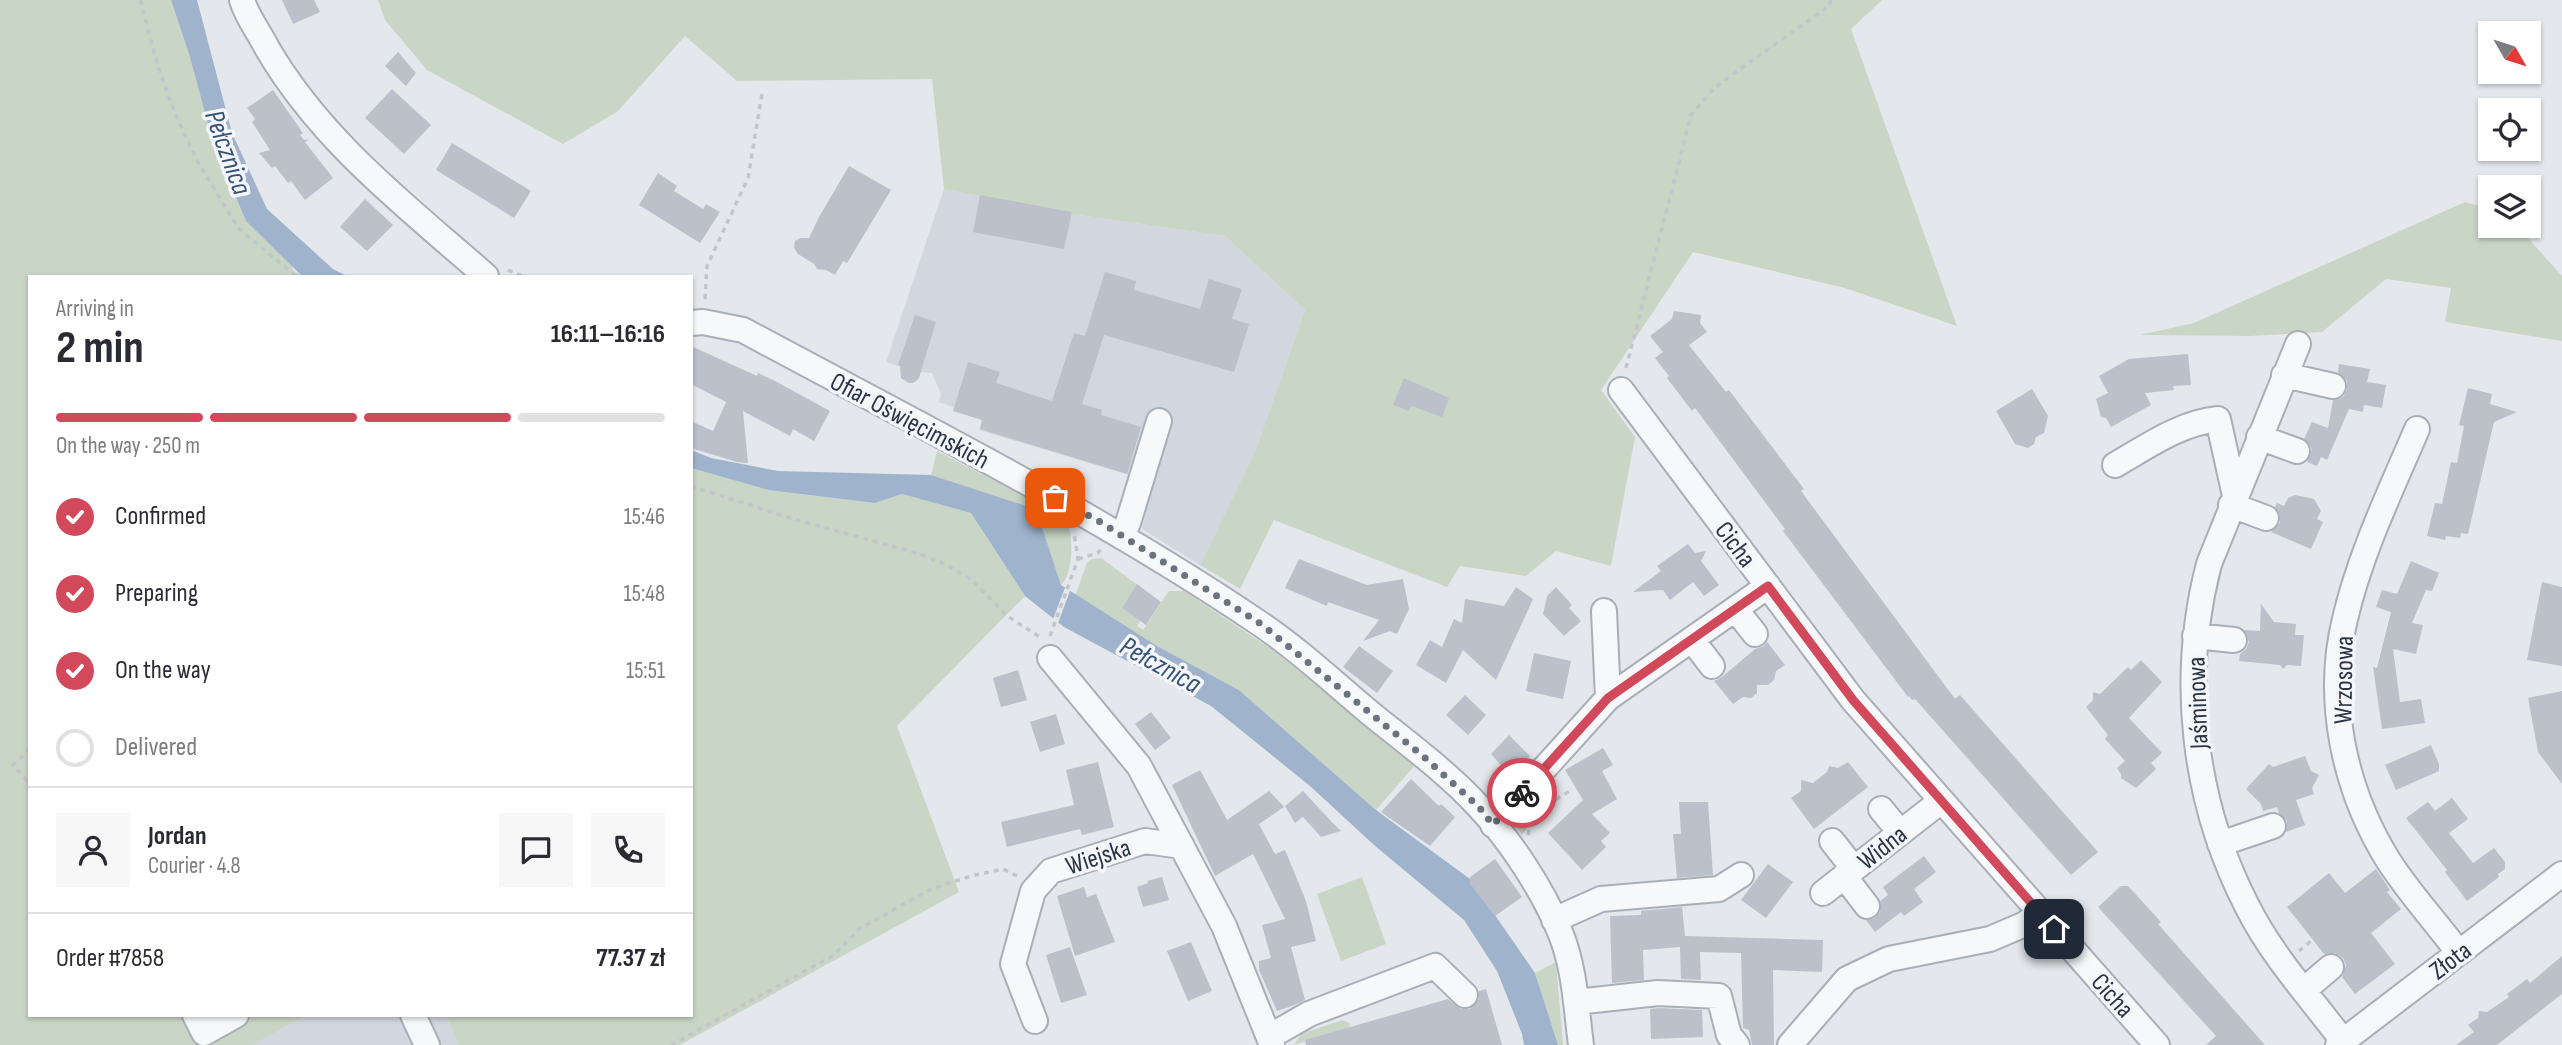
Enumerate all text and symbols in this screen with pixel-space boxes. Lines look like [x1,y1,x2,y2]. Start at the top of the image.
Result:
north arrow [2478,21,2541,84]
map controls [2478,21,2541,238]
button: locate [2478,98,2541,161]
water label: Pełcznica [197,106,258,200]
button: layers [2478,175,2541,238]
text: Arriving in [56,295,134,323]
text: 16:11–16:16 [551,319,665,350]
text: 2 min [56,321,144,376]
street label: Ofiar Oświęcimskich [825,366,994,476]
text: On the way · 250 m [56,432,200,460]
pin [1025,468,1085,528]
icon: bag [1036,479,1074,517]
icon: check [56,498,94,536]
text: Confirmed [115,501,206,532]
text: 15:46 [624,503,665,531]
street label: Cicha [1708,516,1762,574]
icon: check [56,575,94,613]
text: Preparing [115,578,198,609]
text: 15:48 [624,580,665,608]
water label: Pełcznica [1114,630,1207,701]
street label: Wrzosowa [2328,636,2361,724]
icon: check [56,652,94,690]
text: On the way [115,655,211,686]
street label: Jaśminowa [2181,656,2216,751]
text: 15:51 [626,657,665,685]
text: Delivered [115,732,197,763]
courier [1487,758,1557,828]
icon: bike [1503,774,1541,812]
button: person [56,813,130,887]
button: chat [499,813,573,887]
button: phone [591,813,665,887]
street label: Widna [1852,819,1914,877]
text: Jordan [148,821,206,852]
street label: Wiejska [1062,832,1135,882]
text: Courier · 4.8 [148,852,241,880]
pin [2024,899,2084,959]
icon: home [2035,910,2073,948]
street label: Złota [2424,935,2478,987]
text: Order #7858 [56,943,164,974]
text: 77.37 zł [596,943,665,974]
street label: Cicha [2084,967,2140,1025]

